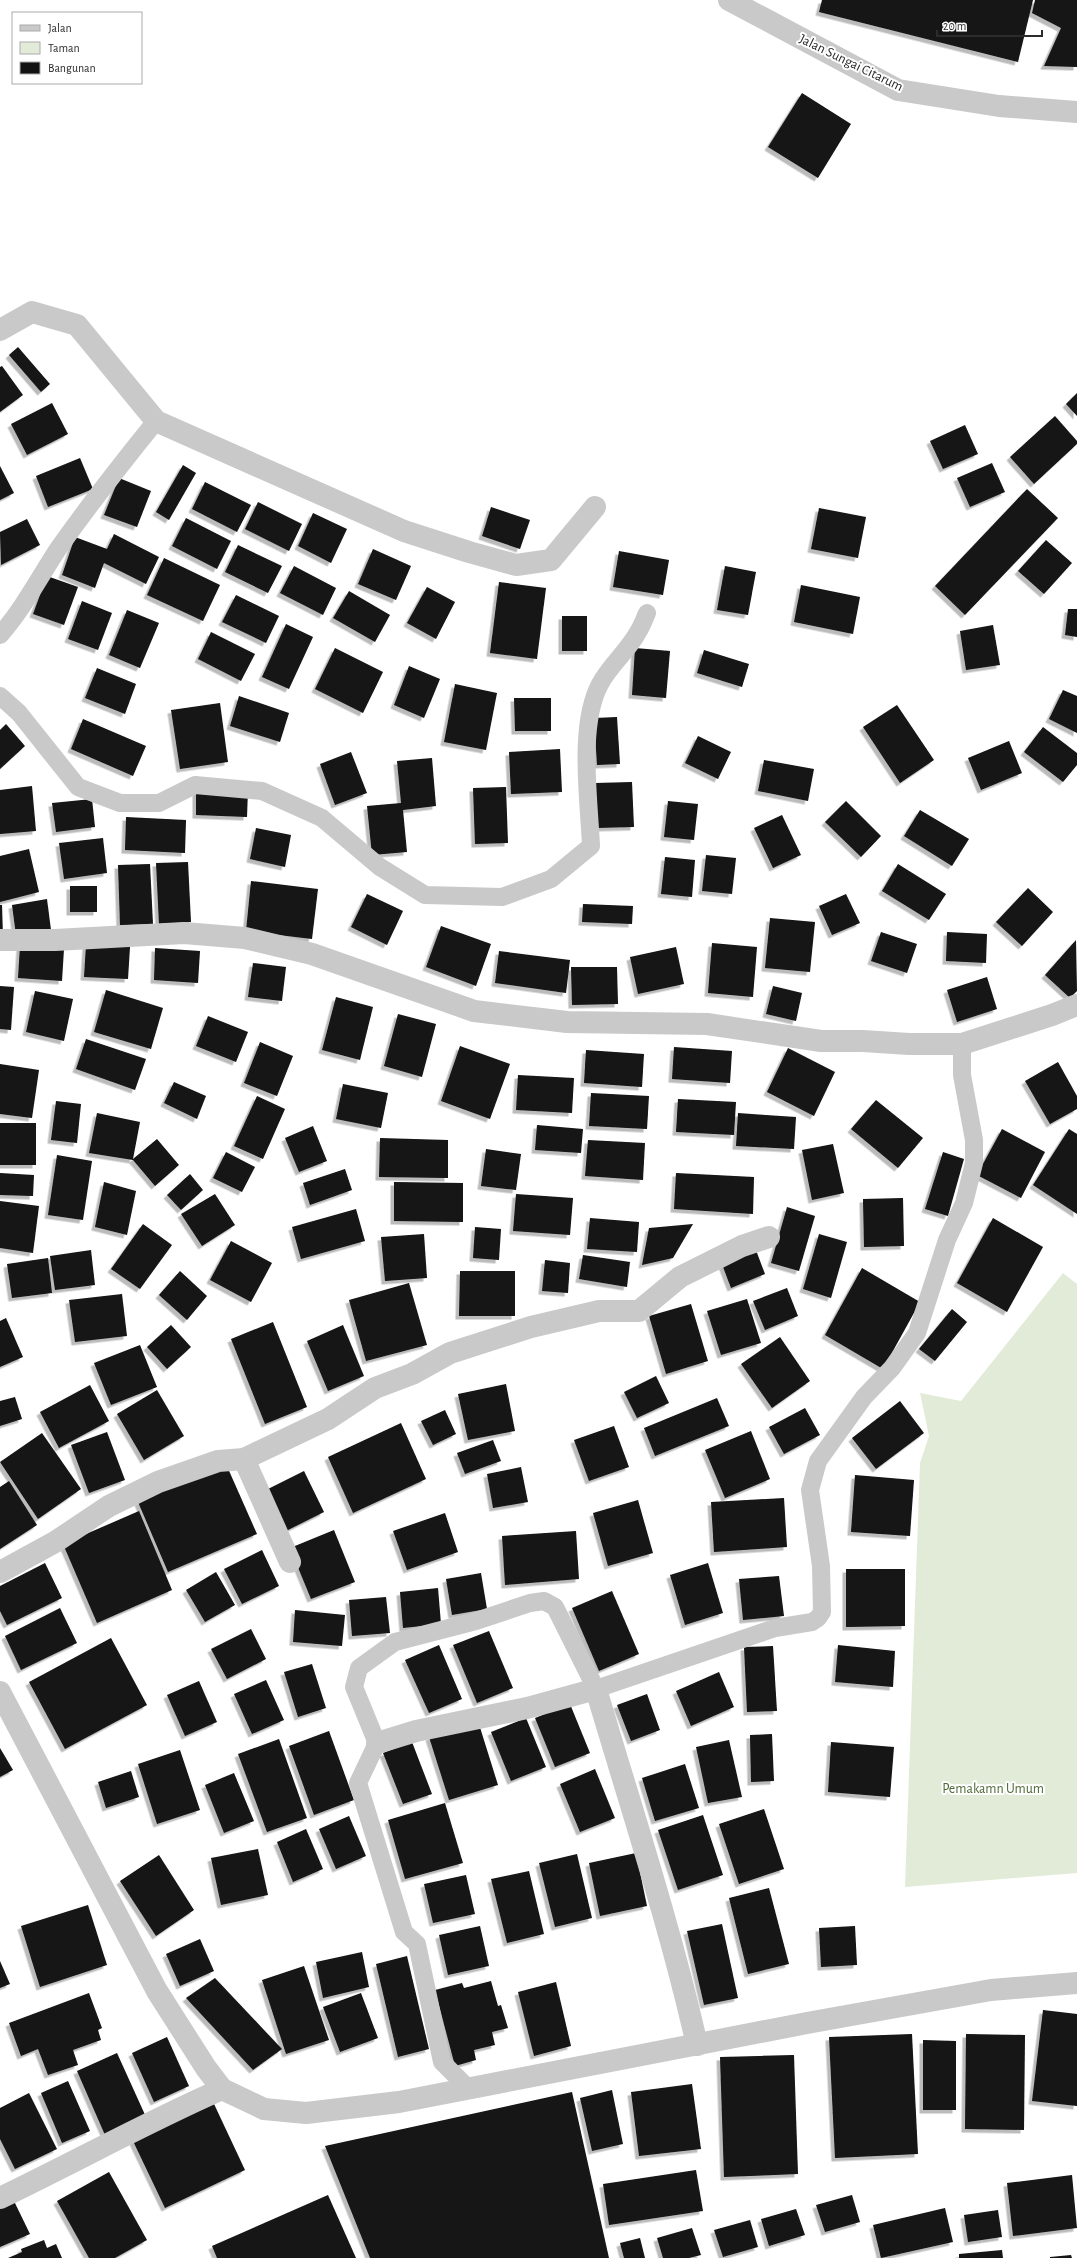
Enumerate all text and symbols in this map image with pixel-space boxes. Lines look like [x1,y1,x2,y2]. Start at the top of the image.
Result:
legend [12,12,142,84]
scale bar [937,12,1042,38]
text: 20 m [943,20,966,32]
text: Jalan [48,22,72,34]
street label: Jalan Sungai Citarum [797,32,905,94]
text: Taman [48,42,80,54]
text: Bangunan [48,62,96,74]
park label: Pemakamn Umum [942,1782,1044,1796]

